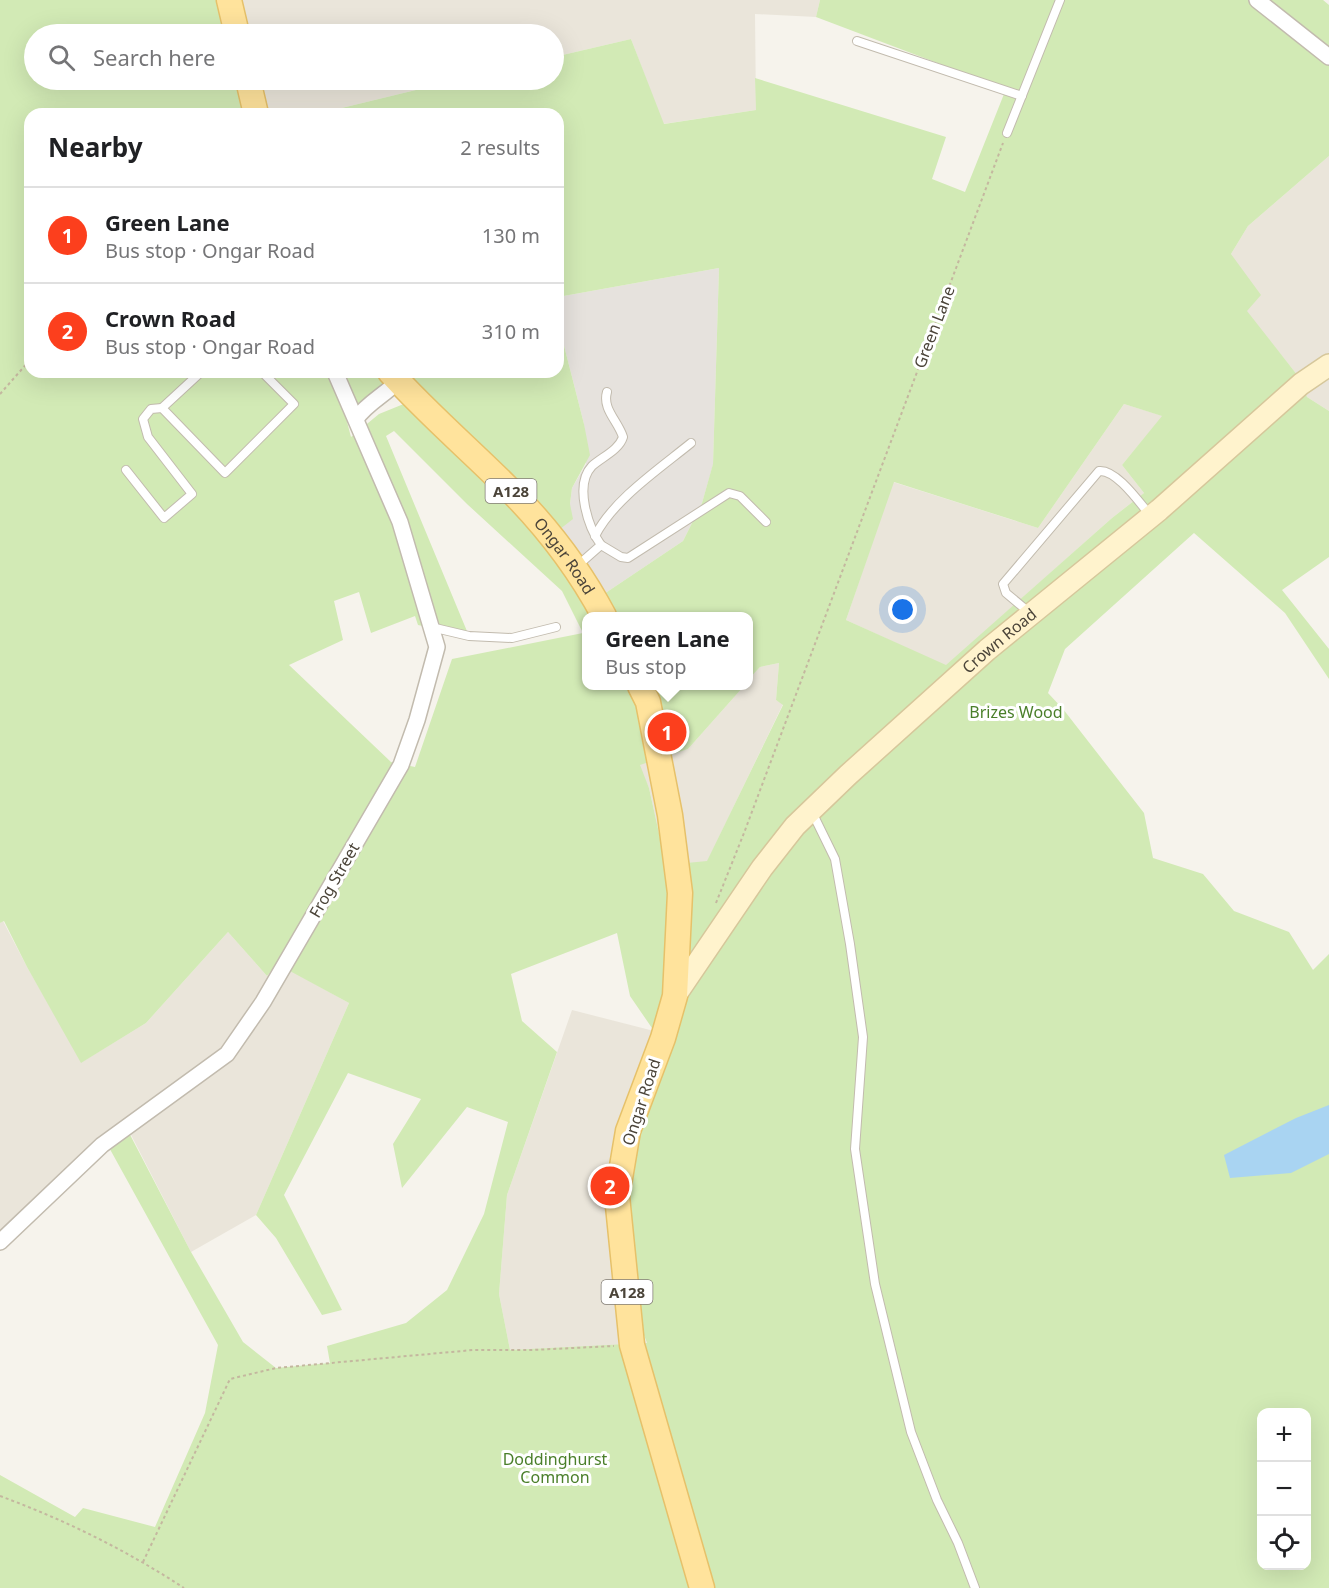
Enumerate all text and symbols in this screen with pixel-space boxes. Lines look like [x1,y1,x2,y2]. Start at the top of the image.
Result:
search box [24,24,564,90]
icon: search [45,41,78,74]
text: Search here [93,42,215,72]
text: Nearby [48,129,143,165]
text: 2 results [460,134,540,161]
text: Green Lane [105,207,230,237]
text: 1 [62,222,73,249]
text: 130 m [482,222,540,249]
text: Bus stop · Ongar Road [105,237,315,264]
street label: Green Lane [908,283,960,371]
text: Crown Road [105,303,236,333]
text: 2 [62,318,73,345]
text: 310 m [482,318,540,345]
text: Bus stop · Ongar Road [105,333,315,360]
road number: A128 [486,479,536,503]
street label: Ongar Road [529,513,600,598]
your location [888,595,917,624]
street label: Crown Road [957,603,1041,678]
popup [582,612,753,690]
text: Green Lane [605,623,730,653]
text: Bus stop [605,653,687,680]
park label: Brizes Wood [969,701,1063,723]
pin: 1 [648,710,686,754]
street label: Frog Street [304,838,364,921]
street label: Ongar Road [617,1056,665,1148]
pin: 2 [590,1164,630,1208]
road number: A128 [602,1280,652,1304]
map controls [1257,1408,1311,1570]
button: + [1257,1408,1311,1462]
park label: Doddinghurst Common [503,1448,608,1488]
button: − [1257,1462,1311,1516]
button: locate [1257,1516,1311,1570]

